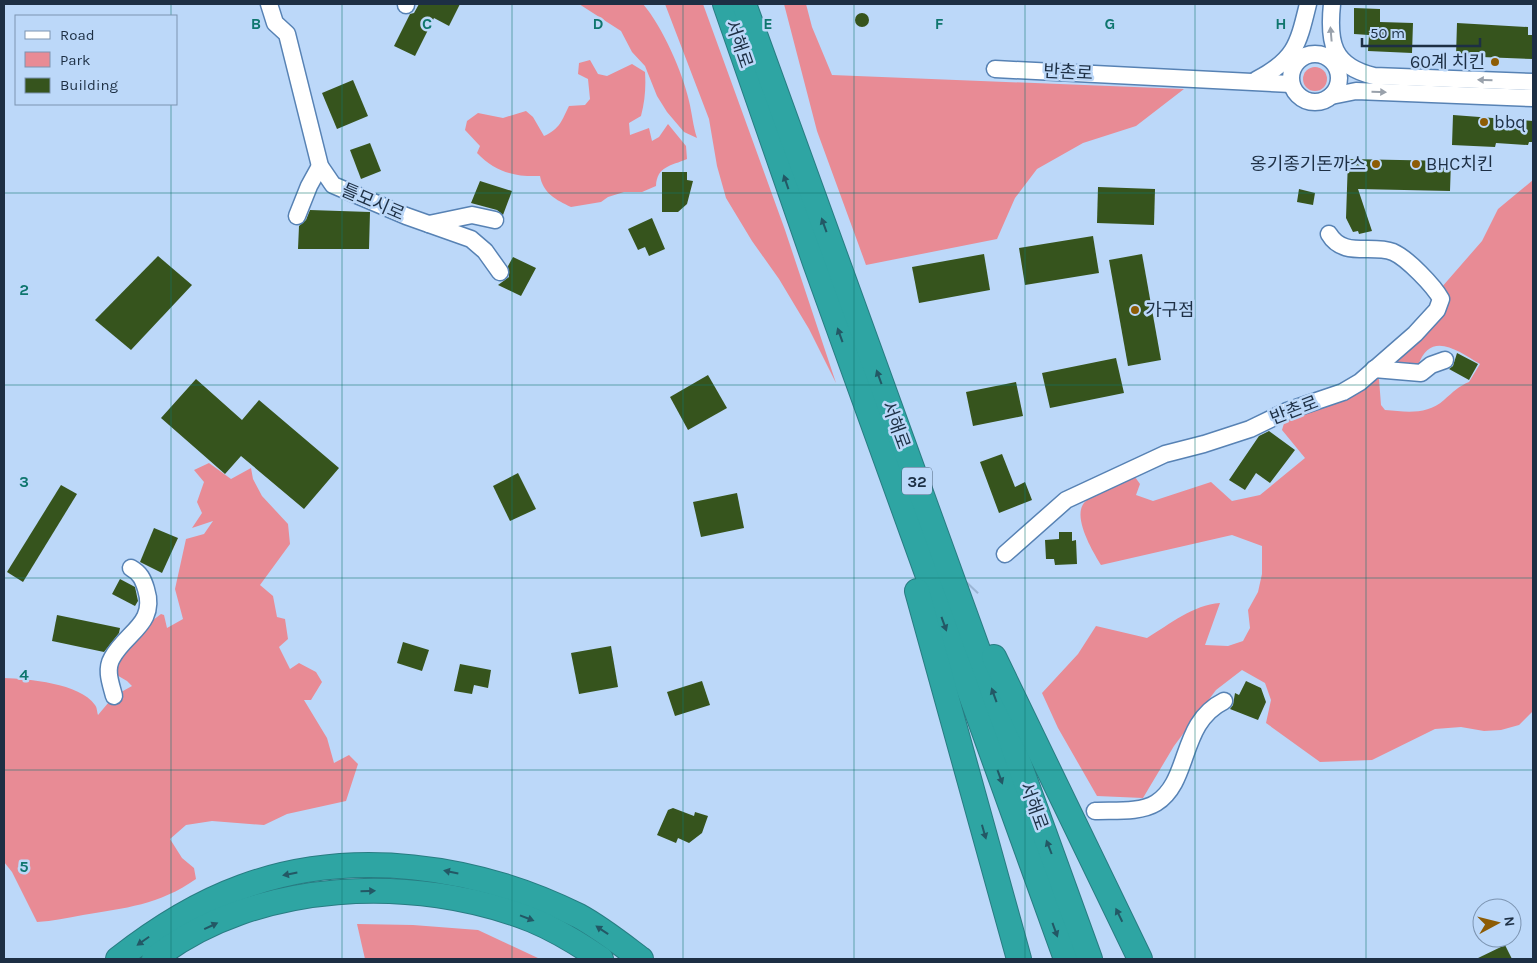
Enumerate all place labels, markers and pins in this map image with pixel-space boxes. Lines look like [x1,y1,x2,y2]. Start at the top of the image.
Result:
place label: 60계 치킨 [1410,51,1485,73]
marker: 60계 치킨 [1489,56,1501,68]
place label: bbq [1494,111,1526,133]
marker: bbq [1478,116,1490,128]
place label: 옹기종기돈까스 [1250,153,1366,175]
place label: BHC치킨 [1426,153,1493,175]
marker: 옹기종기돈까스 [1370,158,1382,170]
marker: BHC치킨 [1410,158,1422,170]
place label: 가구점 [1145,299,1195,321]
marker: 가구점 [1129,304,1141,316]

